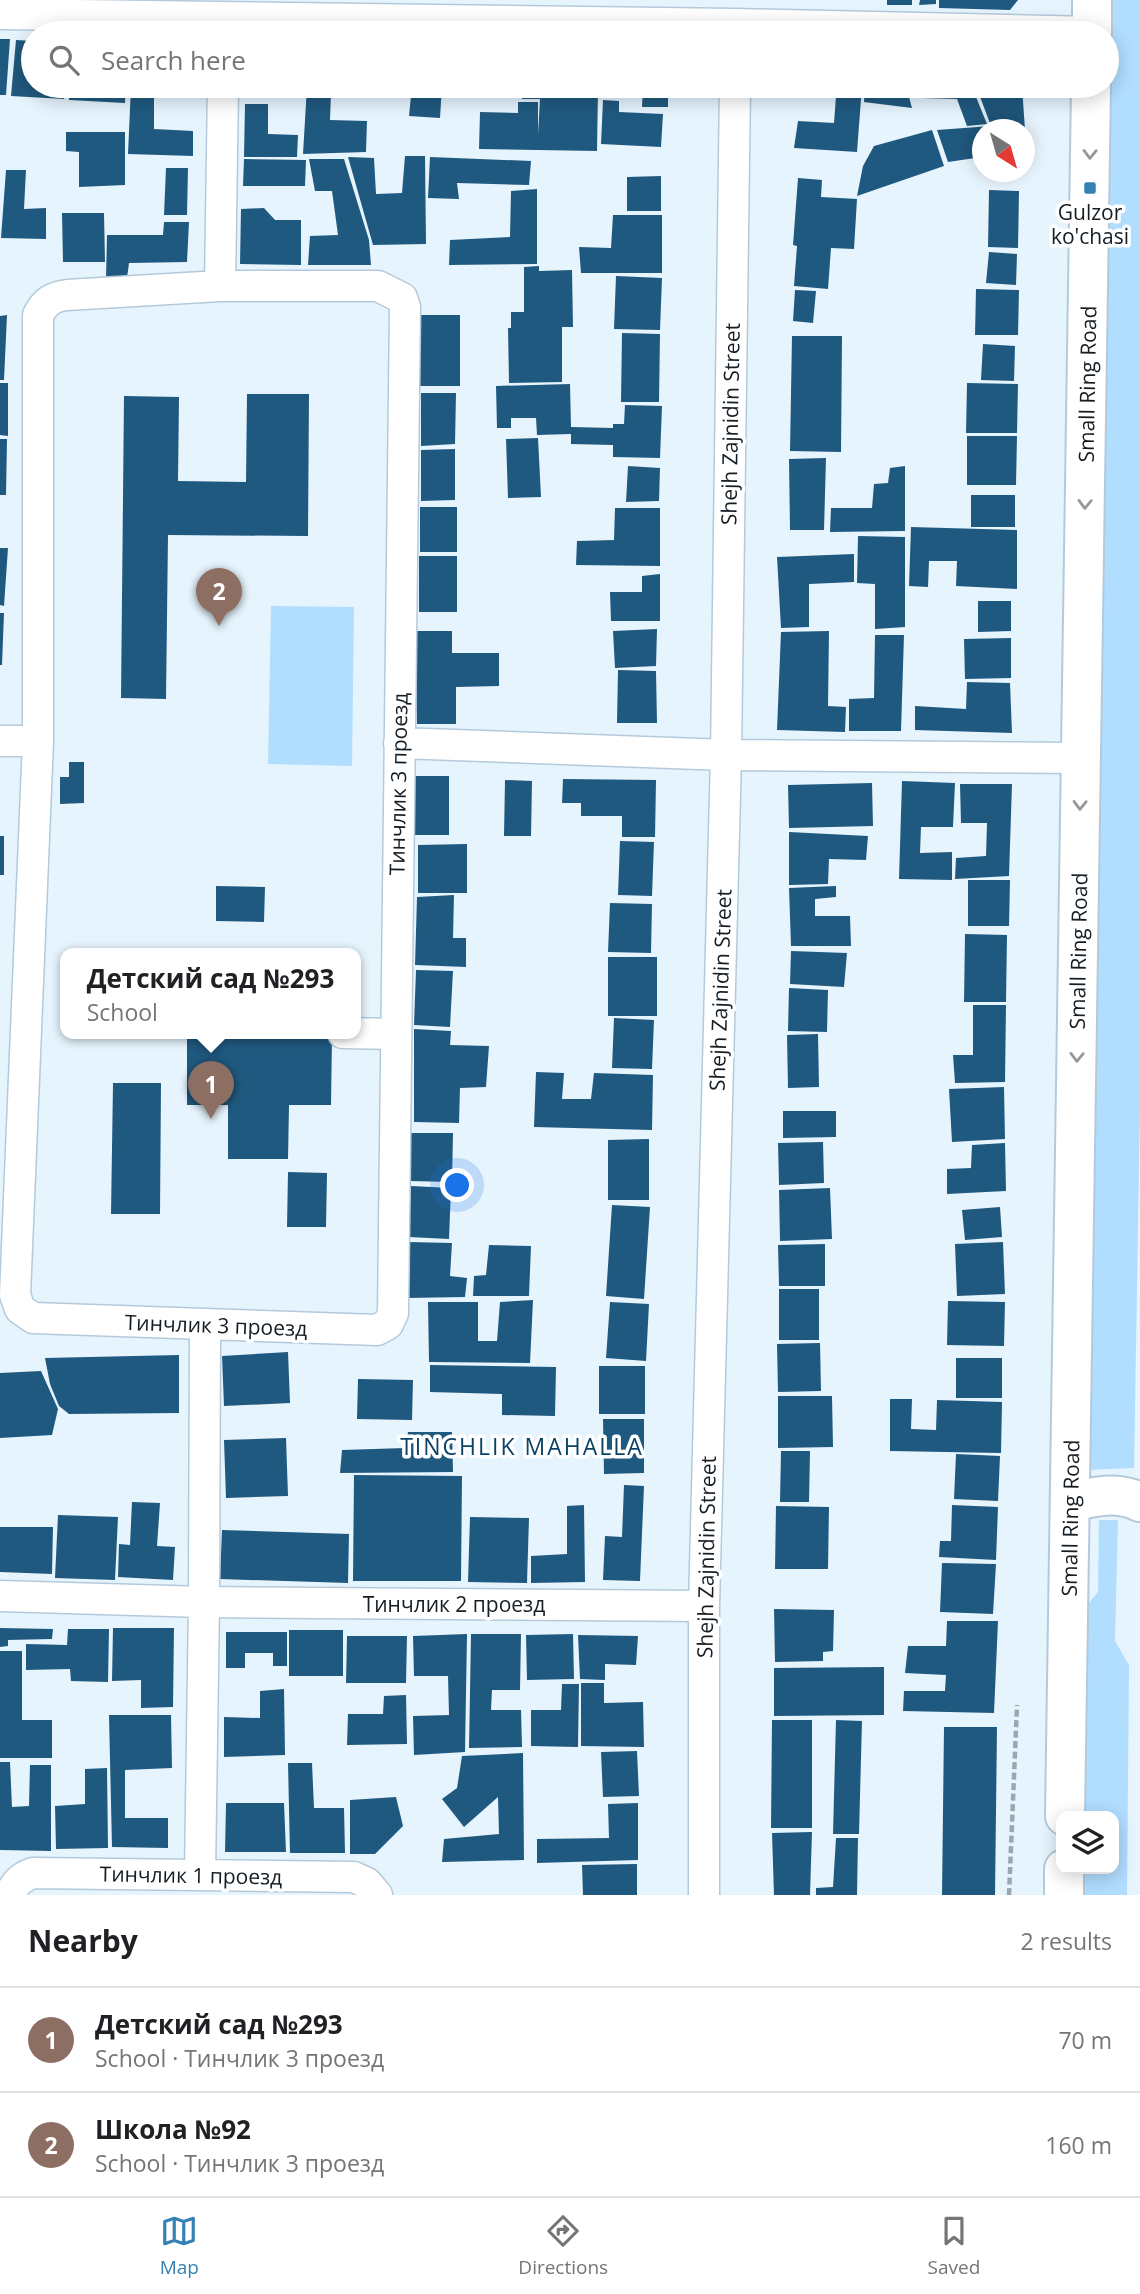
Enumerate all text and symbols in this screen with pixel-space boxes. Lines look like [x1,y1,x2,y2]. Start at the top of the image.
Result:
search box [21,21,1119,98]
icon: search [45,41,83,79]
text: Search here [101,42,246,78]
north arrow [972,119,1035,182]
one-way arrow [1082,149,1098,160]
marker: Gulzor ko'chasi [1082,180,1098,196]
place label: Gulzor ko'chasi [1051,198,1129,250]
street label: Small Ring Road [1072,305,1102,463]
street label: Shejh Zajnidin Street [714,323,746,525]
one-way arrow [1077,499,1093,510]
pin: 2 [196,568,242,626]
street label: Тинчлик 3 проезд [382,692,414,876]
one-way arrow [1073,800,1088,811]
street label: Small Ring Road [1063,872,1093,1030]
street label: Shejh Zajnidin Street [702,889,738,1091]
popup [60,948,361,1039]
text: Детский сад №293 [87,960,334,996]
text: School [87,996,158,1028]
one-way arrow [1069,1052,1084,1063]
pin: 1 [188,1061,234,1119]
your location [440,1168,474,1202]
street label: Тинчлик 3 проезд [124,1308,308,1342]
district label: TINCHLIK MAHALLA [400,1430,644,1462]
street label: Small Ring Road [1055,1439,1085,1597]
street label: Shejh Zajnidin Street [690,1456,722,1658]
street label: Тинчлик 2 проезд [363,1590,545,1618]
map controls [1056,1811,1119,1874]
button: layers [1056,1811,1119,1874]
street label: Тинчлик 1 проезд [99,1859,283,1891]
text: Nearby [28,1920,138,1961]
text: 2 results [1021,1925,1112,1957]
text: Детский сад №293 [95,2006,343,2042]
text: 1 [44,2024,58,2056]
text: 70 m [1058,2024,1112,2056]
text: School · Тинчлик 3 проезд [95,2042,384,2074]
text: Школа №92 [95,2111,251,2147]
text: 2 [44,2129,58,2161]
text: 160 m [1045,2129,1112,2161]
text: School · Тинчлик 3 проезд [95,2147,384,2179]
tab: Map [160,2212,199,2280]
tab: Directions [518,2212,608,2280]
tab: Saved [928,2212,980,2280]

